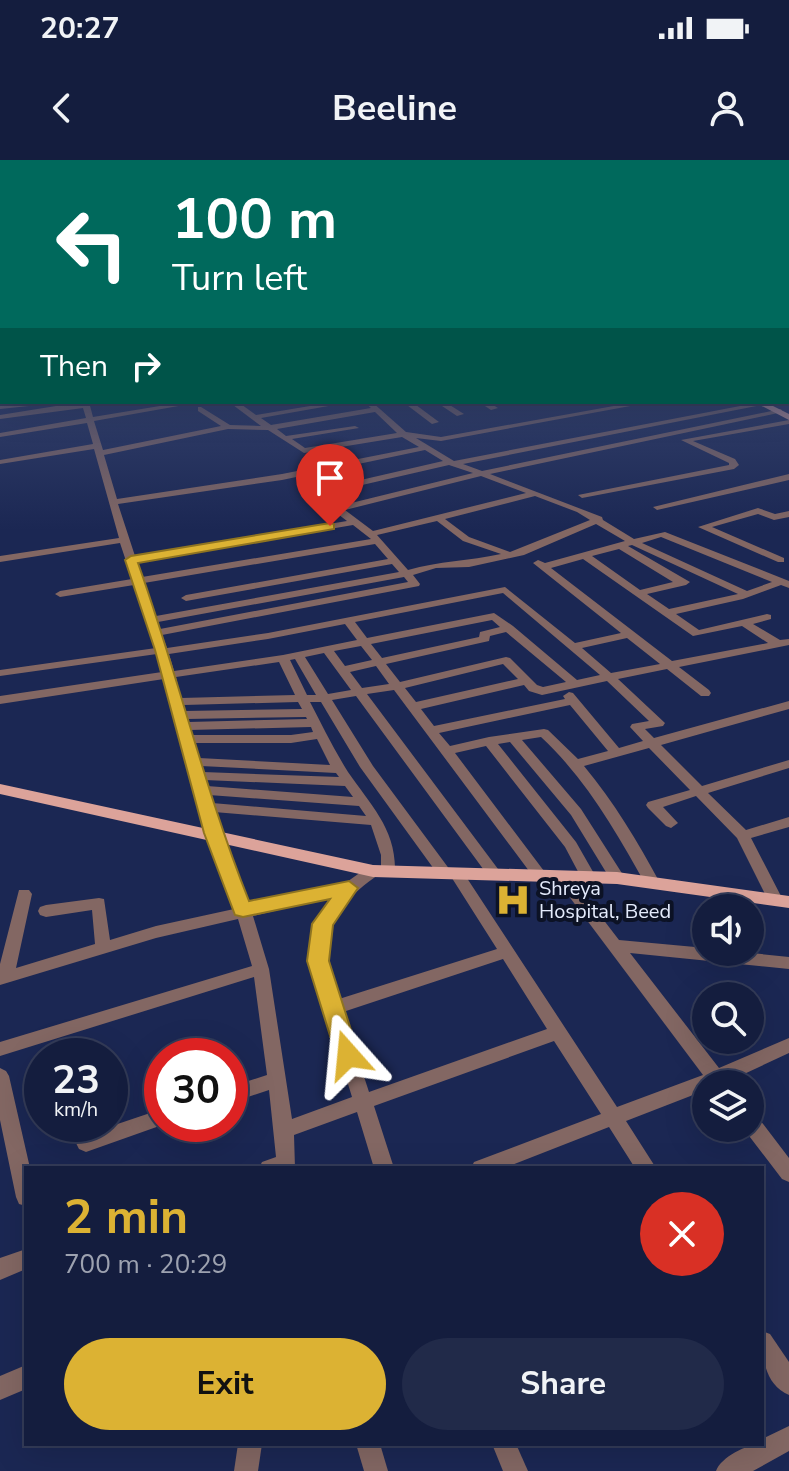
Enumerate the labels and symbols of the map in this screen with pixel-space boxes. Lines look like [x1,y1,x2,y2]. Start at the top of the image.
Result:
pin [296,444,364,526]
place label: Shreya Hospital, Beed [539,875,671,925]
hospital icon: Shreya Hospital, Beed [494,881,532,919]
position arrow [306,1013,390,1097]
speed limit sign: 30 [144,1038,248,1142]

